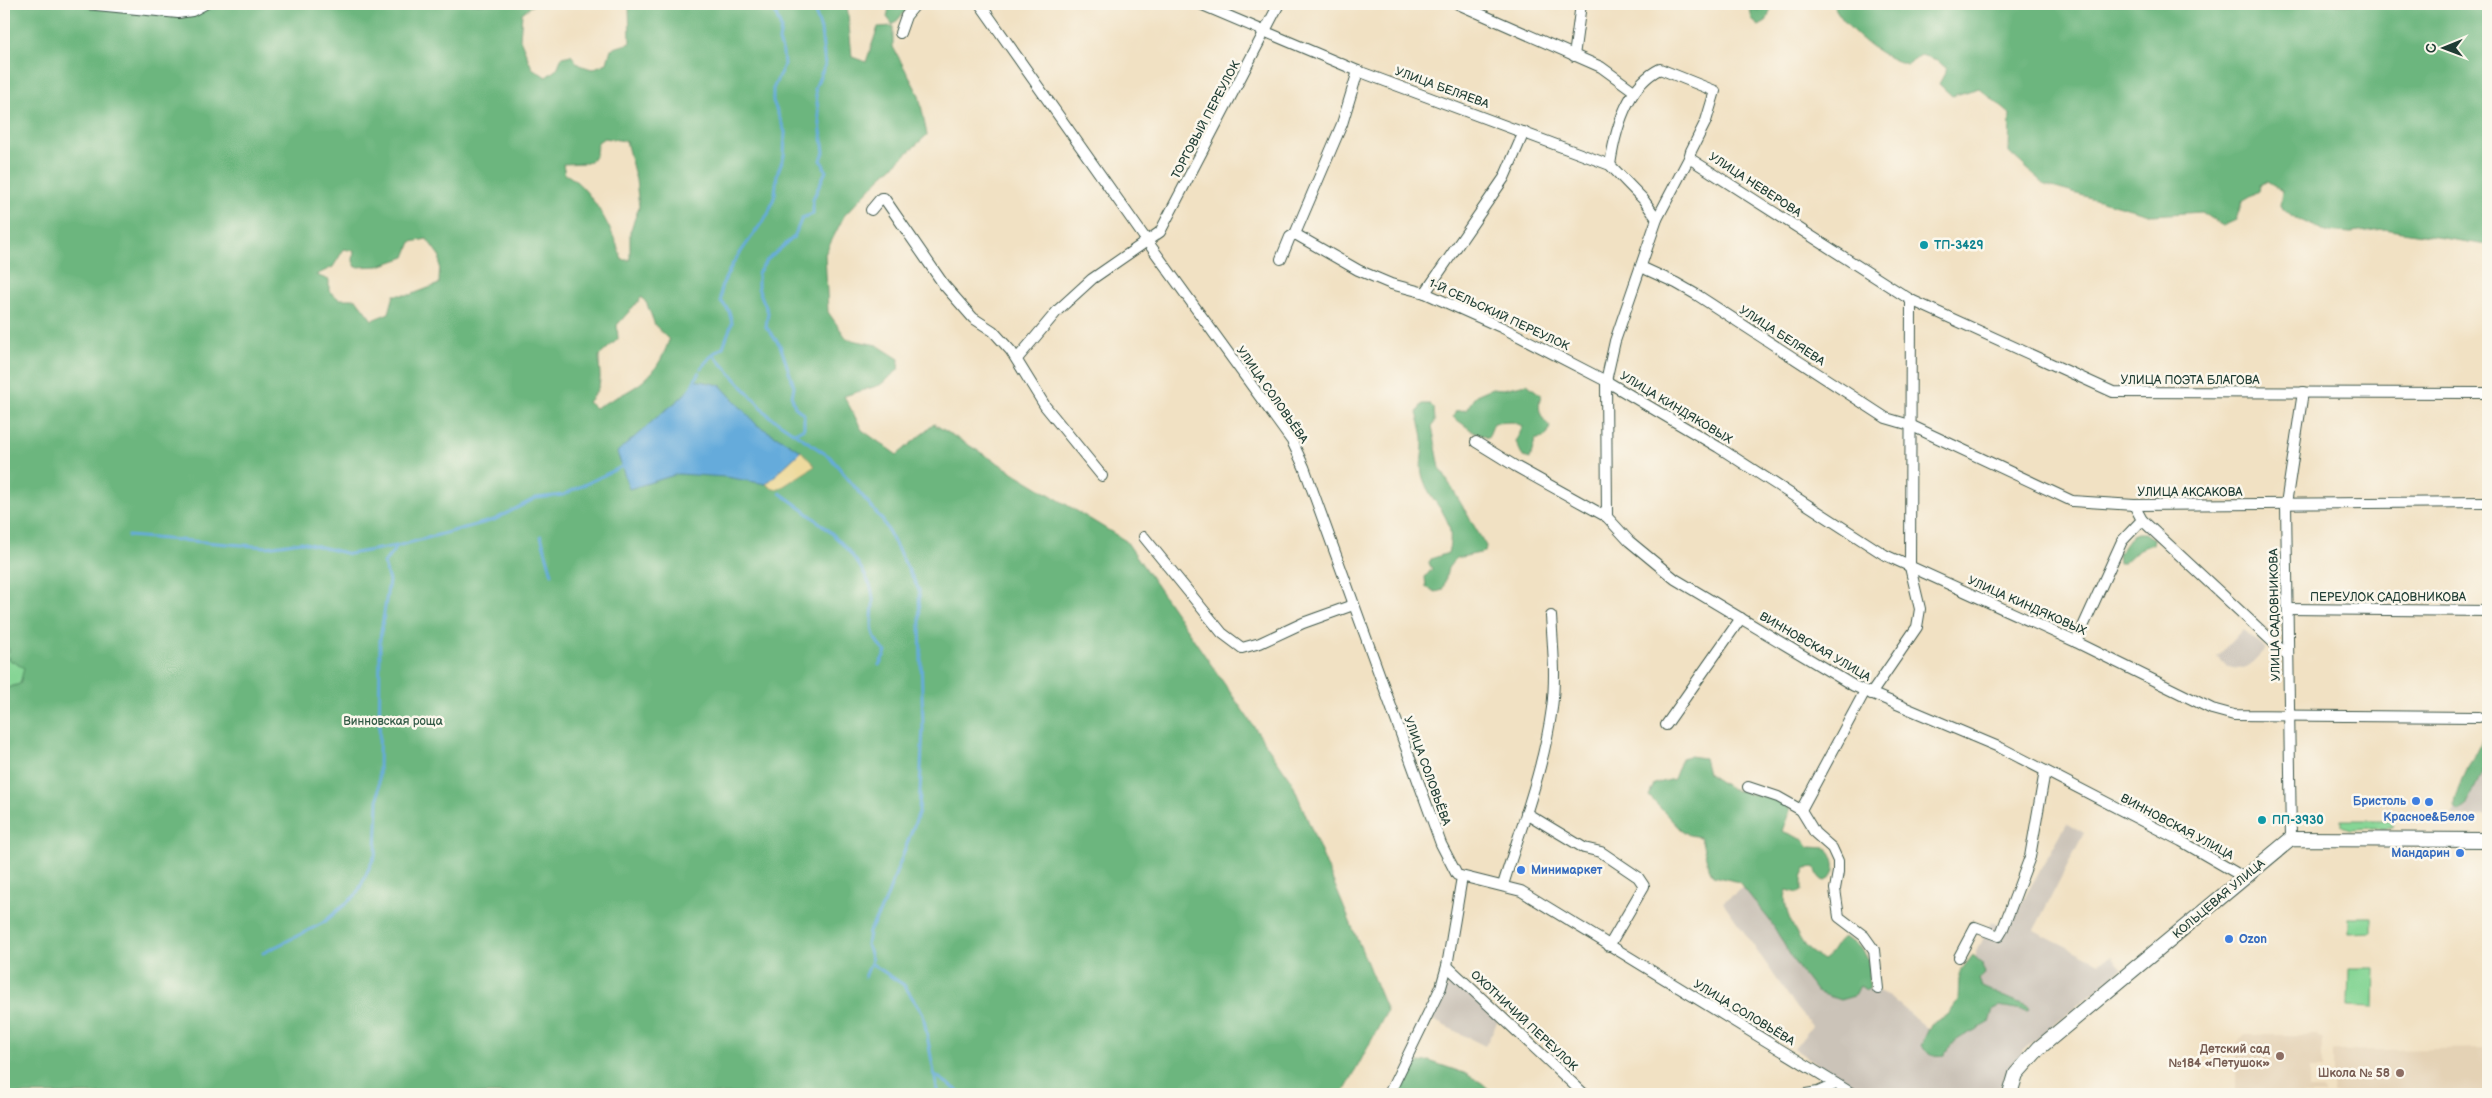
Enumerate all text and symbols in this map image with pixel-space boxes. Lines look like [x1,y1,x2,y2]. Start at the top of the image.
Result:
north arrow [2420,22,2470,72]
text: С [2423,43,2440,53]
street label: ТОРГОВЫЙ ПЕРЕУЛОК [1168,58,1244,182]
street label: УЛИЦА БЕЛЯЕВА [1393,64,1492,112]
street label: УЛИЦА НЕВЕРОВА [1706,149,1805,221]
place label: ТП-3429 [1934,238,1983,253]
marker: ТП-3429 [1918,239,1930,251]
street label: 1-Й СЕЛЬСКИЙ ПЕРЕУЛОК [1426,276,1572,354]
street label: УЛИЦА БЕЛЯЕВА [1736,303,1828,370]
street label: УЛИЦА СОЛОВЬЁВА [1233,343,1312,447]
street label: УЛИЦА КИНДЯКОВЫХ [1617,369,1735,448]
street label: УЛИЦА ПОЭТА БЛАГОВА [2120,373,2260,388]
street label: УЛИЦА АКСАКОВА [2137,485,2243,500]
street label: УЛИЦА САДОВНИКОВА [2266,548,2284,682]
street label: УЛИЦА КИНДЯКОВЫХ [1965,573,2089,639]
street label: ПЕРЕУЛОК САДОВНИКОВА [2310,590,2467,605]
street label: ВИННОВСКАЯ УЛИЦА [1757,609,1874,685]
park label: Винновская роща [343,714,443,729]
street label: УЛИЦА СОЛОВЬЁВА [1400,714,1455,828]
street label: ВИННОВСКАЯ УЛИЦА [2118,791,2237,864]
place label: Бристоль [2353,794,2407,809]
marker: Бристоль [2410,795,2422,807]
marker: Красное&Белое [2423,796,2435,808]
place label: Красное&Белое [2383,810,2475,825]
place label: ПП-3930 [2272,813,2324,828]
marker: ПП-3930 [2256,814,2268,826]
place label: Мандарин [2391,846,2450,861]
marker: Мандарин [2454,847,2466,859]
street label: КОЛЬЦЕВАЯ УЛИЦА [2170,856,2269,942]
place label: Минимаркет [1531,863,1603,878]
marker: Минимаркет [1515,864,1527,876]
place label: Ozon [2239,932,2267,947]
marker: Ozon [2223,933,2235,945]
street label: ОХОТНИЧИЙ ПЕРЕУЛОК [1467,967,1581,1075]
street label: УЛИЦА СОЛОВЬЁВА [1691,976,1798,1050]
place label: Детский сад №184 «Петушок» [2168,1042,2271,1071]
marker: Детский сад №184 «Петушок» [2274,1050,2286,1062]
place label: Школа № 58 [2318,1066,2390,1081]
marker: Школа № 58 [2394,1067,2406,1079]

